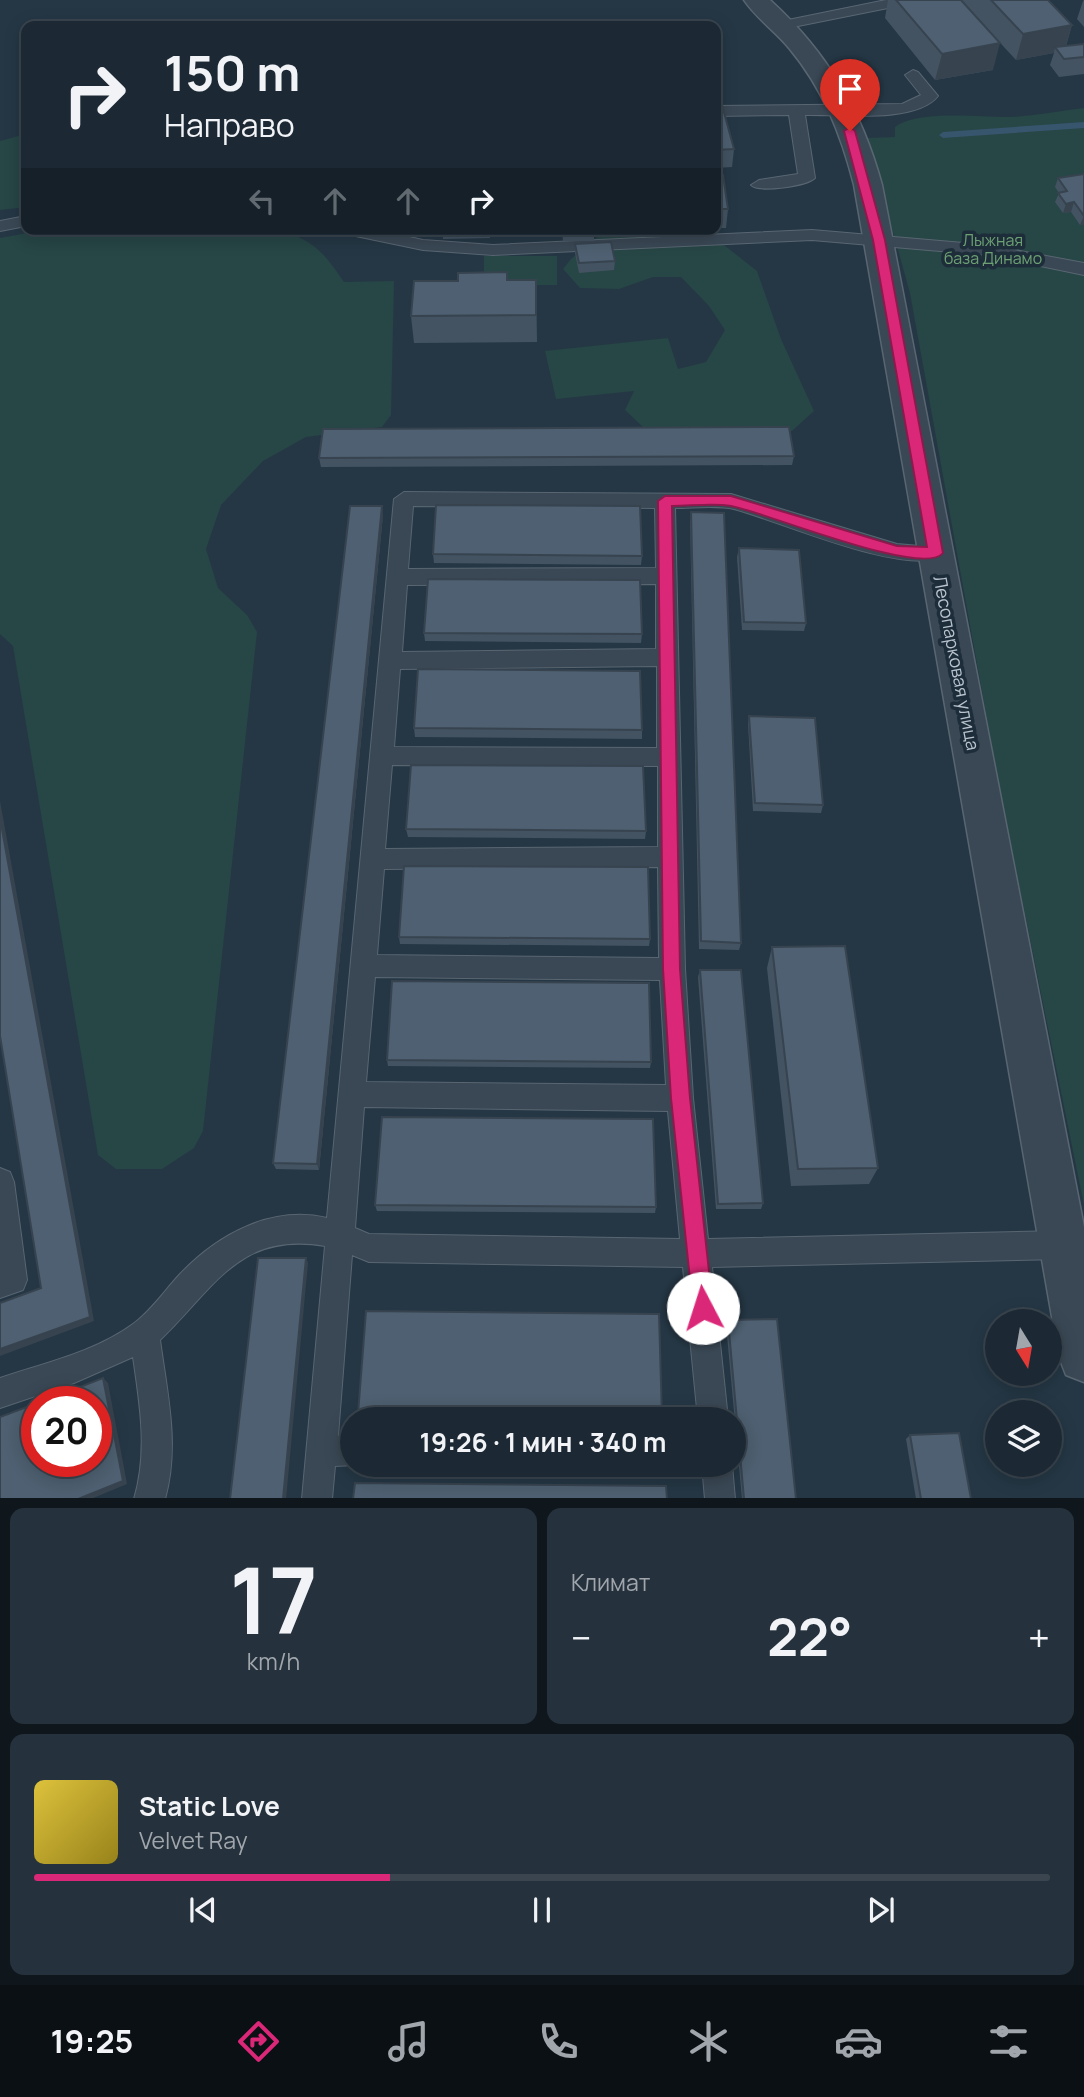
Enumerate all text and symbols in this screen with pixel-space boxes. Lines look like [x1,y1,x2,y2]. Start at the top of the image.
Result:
text: 150 m [164,39,300,106]
icon: right [49,49,140,140]
pin [820,59,880,131]
icon: arrive [831,70,869,108]
text: Направо [164,103,295,147]
icon: left [243,182,281,220]
icon: ahead [316,182,354,220]
icon: ahead [389,182,427,220]
icon: right [462,182,500,220]
park label: Лыжная база Динамо [944,229,1042,269]
street label: Лесопарковая улица [928,573,986,752]
position arrow [666,1271,740,1345]
north arrow [985,1309,1062,1386]
map controls [985,1309,1062,1477]
speed limit sign: 20 [21,1386,112,1477]
button: layers [985,1400,1062,1477]
text: 19:26 · 1 мин · 340 m [420,1424,666,1460]
text: 17 [229,1537,318,1661]
text: Климат [571,1566,650,1598]
text: 22° [767,1601,852,1672]
text: − [571,1611,592,1663]
text: + [1028,1611,1050,1663]
text: km/h [247,1645,300,1677]
text: Static Love [139,1788,280,1824]
text: Velvet Ray [139,1824,248,1856]
icon: previous [184,1891,222,1929]
icon: pause [523,1891,561,1929]
icon: next [862,1891,900,1929]
icon: directions [234,2017,283,2066]
icon: music [384,2017,433,2066]
icon: phone [534,2017,583,2066]
icon: climate [684,2017,733,2066]
icon: car [834,2017,883,2066]
icon: filters [984,2017,1033,2066]
text: 19:25 [51,2019,133,2063]

